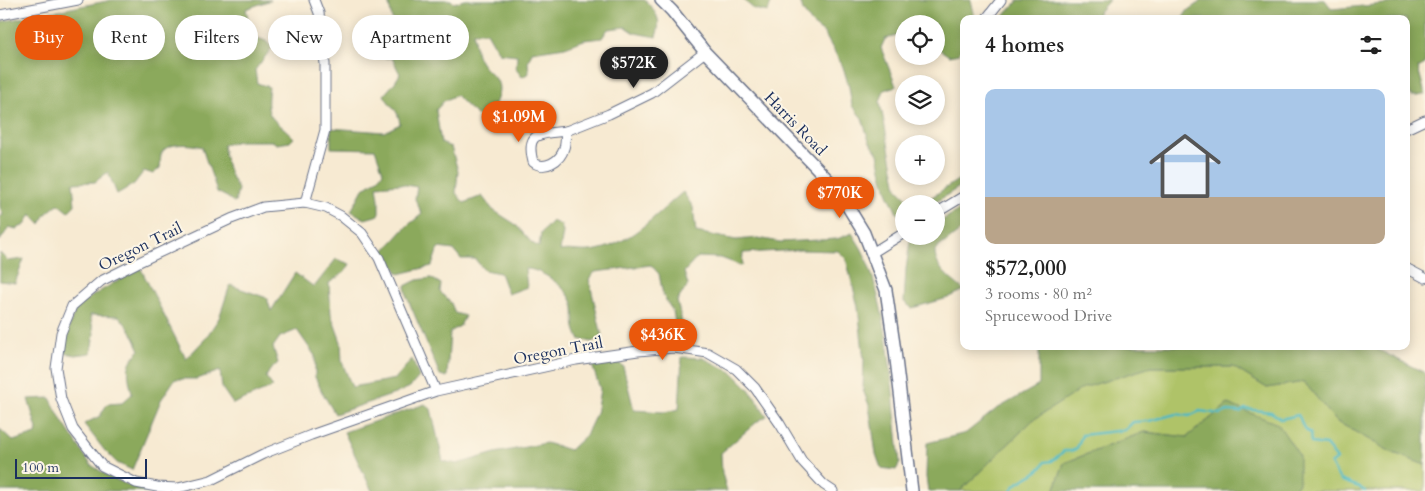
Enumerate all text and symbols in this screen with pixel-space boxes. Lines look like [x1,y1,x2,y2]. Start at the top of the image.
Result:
chip: Buy [15,15,83,60]
chip: Rent [93,15,165,60]
chip: Filters [175,15,258,60]
chip: New [268,15,342,60]
chip: Apartment [352,15,469,60]
map controls [895,15,945,245]
button: locate [895,15,945,65]
text: 4 homes [985,31,1064,60]
icon: filters [1357,31,1385,59]
pin: $572K [599,46,669,89]
text: $572K [611,52,657,74]
button: layers [895,75,945,125]
street label: Harris Road [759,87,832,161]
pin: $1.09M [478,100,560,143]
text: $1.09M [493,106,545,128]
icon: home [1140,121,1230,211]
button: + [895,135,945,185]
pin: $770K [805,176,875,219]
text: $770K [817,182,863,204]
button: − [895,195,945,245]
street label: Oregon Trail [95,217,186,277]
text: $572,000 [985,254,1066,283]
text: 3 rooms · 80 m² [985,283,1092,305]
text: Sprucewood Drive [985,305,1112,327]
pin: $436K [628,318,698,361]
text: $436K [640,324,686,346]
street label: Oregon Trail [511,332,605,370]
scale bar [15,456,148,479]
text: 100 m [22,458,59,477]

